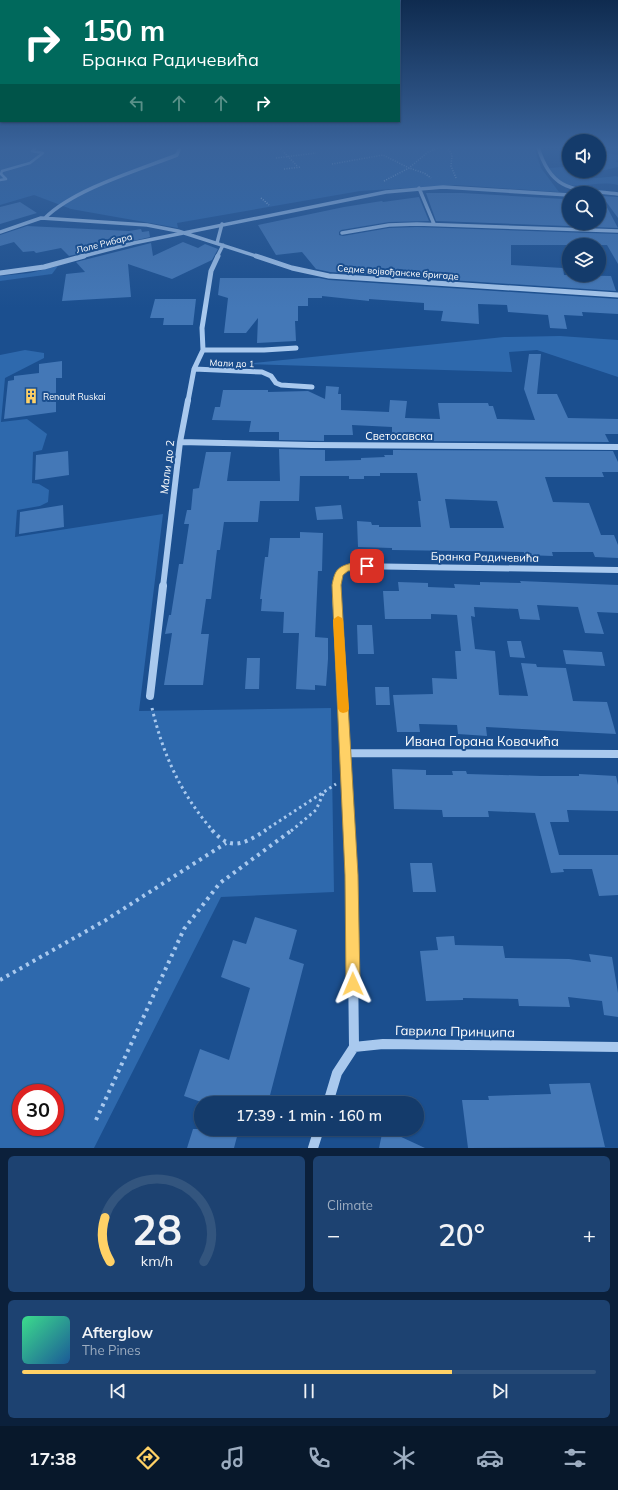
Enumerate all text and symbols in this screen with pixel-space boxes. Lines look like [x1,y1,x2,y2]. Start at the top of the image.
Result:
text: 150 m [82,13,165,48]
icon: right [16,16,68,68]
text: Бранка Радичевића [82,48,259,71]
icon: left [126,92,148,114]
icon: ahead [168,92,190,114]
icon: ahead [210,92,232,114]
icon: right [252,92,274,114]
map controls [562,134,606,282]
button: sound [562,134,606,178]
button: search [562,186,606,230]
street label: Лоле Рибара [75,231,133,255]
button: layers [562,238,606,282]
street label: Седме војвођанске бригаде [337,262,459,282]
street label: Мали до 1 [209,357,255,369]
building icon: Renault Ruskai [22,387,40,405]
place label: Renault Ruskai [43,391,106,402]
street label: Светосавска [365,429,433,443]
street label: Мали до 2 [157,439,177,495]
pin [350,549,384,583]
street label: Бранка Радичевића [431,549,539,565]
icon: arrive [356,555,378,577]
street label: Ивана Горана Ковачића [405,733,559,749]
position arrow [332,963,374,1005]
street label: Гаврила Принципа [395,1022,515,1040]
speed limit sign: 30 [12,1084,64,1136]
text: 17:39 · 1 min · 160 m [236,1106,382,1125]
text: Climate [327,1197,373,1213]
text: 28 [132,1203,181,1255]
text: 20° [438,1216,485,1254]
text: − [327,1221,340,1249]
text: + [583,1221,596,1249]
text: km/h [140,1252,173,1270]
text: Afterglow [82,1323,153,1342]
text: The Pines [82,1342,141,1358]
icon: previous [107,1380,129,1402]
icon: pause [298,1380,320,1402]
icon: next [489,1380,511,1402]
icon: directions [134,1444,162,1472]
icon: music [219,1444,247,1472]
icon: phone [305,1444,333,1472]
icon: climate [390,1444,418,1472]
icon: car [476,1444,504,1472]
icon: filters [561,1444,589,1472]
text: 17:38 [29,1447,76,1470]

